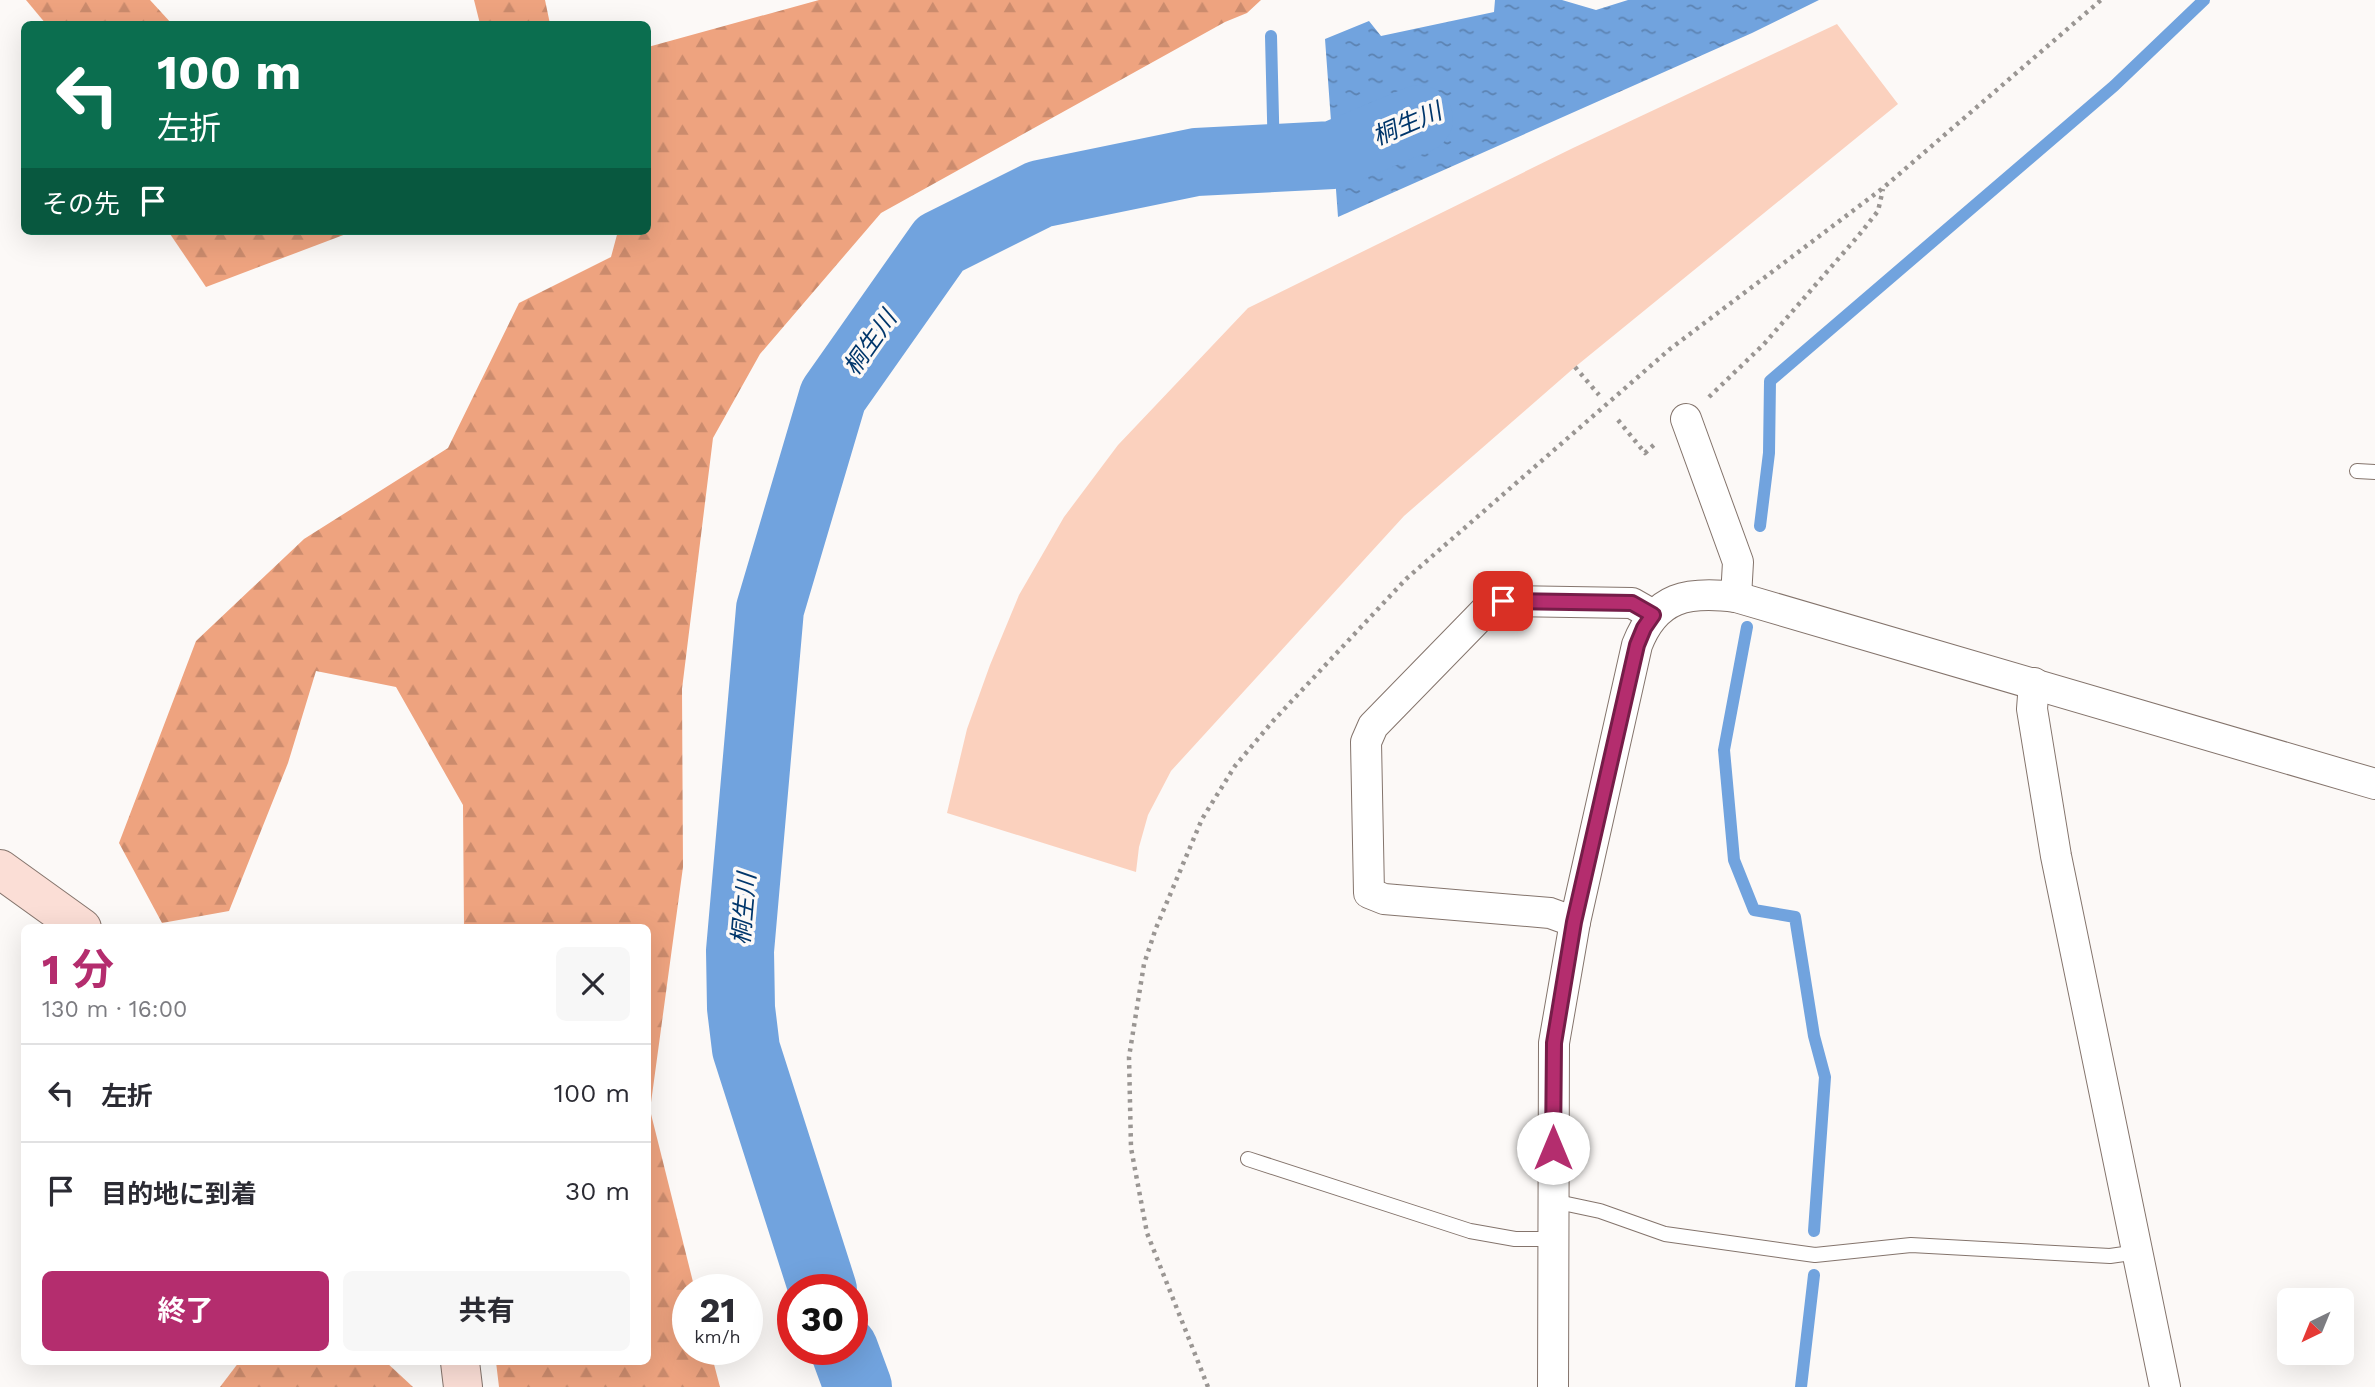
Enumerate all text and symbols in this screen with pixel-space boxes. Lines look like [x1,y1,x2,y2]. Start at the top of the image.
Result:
text: 100 m [157,43,301,101]
icon: left [42,49,133,140]
water label: 桐生川 [1368,96,1448,151]
text: 左折 [157,109,221,147]
icon: arrive [134,182,172,220]
text: その先 [42,189,120,219]
water label: 桐生川 [838,303,904,381]
pin [1473,571,1533,631]
icon: arrive [1484,582,1522,620]
water label: 桐生川 [727,869,761,946]
text: 1 分 [42,945,114,994]
button: close [556,947,630,1021]
text: 130 m · 16:00 [42,996,187,1023]
icon: left [42,1074,80,1112]
text: 100 m [554,1078,630,1108]
text: 左折 [101,1081,153,1111]
position arrow [1516,1111,1590,1185]
icon: arrive [42,1172,80,1210]
text: 30 m [565,1176,630,1206]
text: 目的地に到着 [101,1179,257,1209]
button: 終了 [42,1271,329,1351]
button: 共有 [343,1271,630,1351]
speed limit sign: 30 [777,1274,868,1365]
north arrow [2277,1288,2354,1365]
map controls [2277,1288,2354,1365]
text: 21 [700,1289,735,1331]
text: km/h [694,1326,741,1347]

